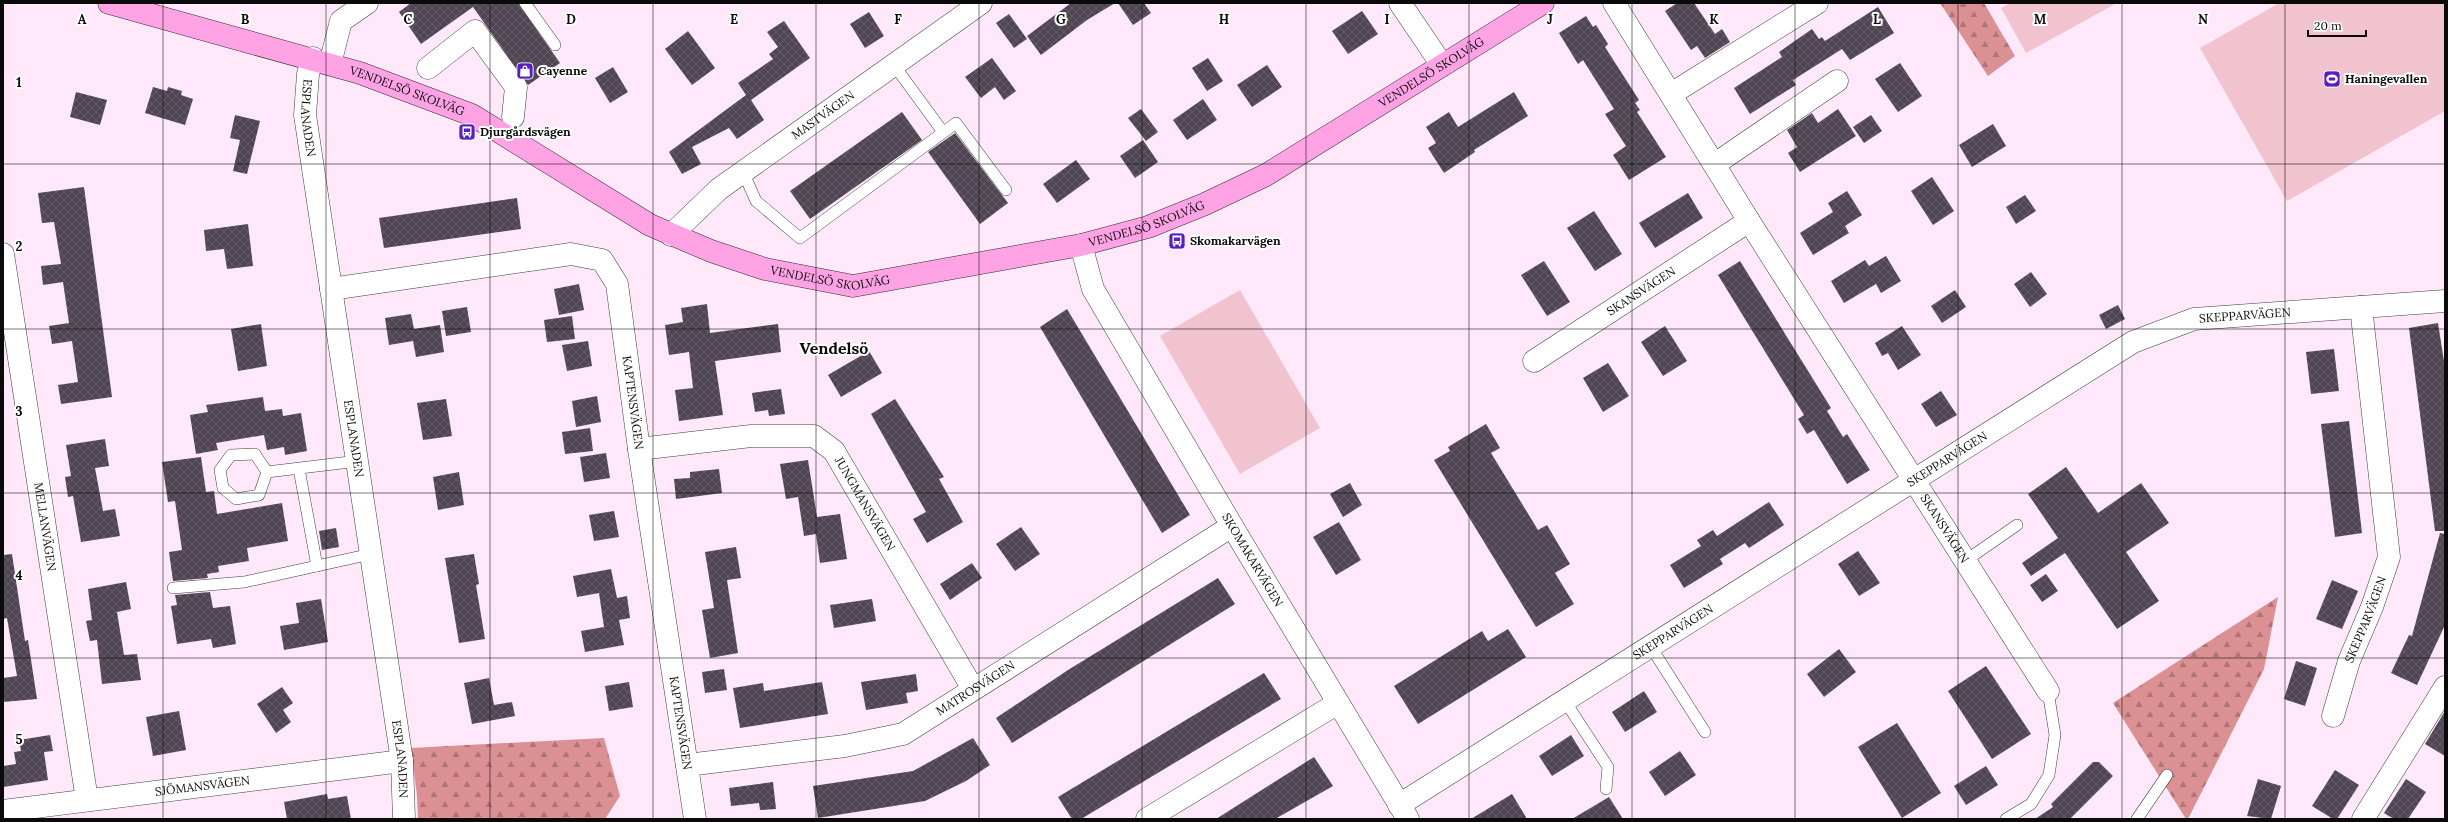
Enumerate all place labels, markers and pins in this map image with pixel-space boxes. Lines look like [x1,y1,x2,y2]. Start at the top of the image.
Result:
shop icon: Cayenne [515,61,535,81]
place label: Cayenne [538,63,588,78]
sports icon: Haningevallen [2322,69,2342,89]
place label: Haningevallen [2345,71,2428,86]
bus stop icon: Djurgårdsvägen [457,122,477,142]
place label: Djurgårdsvägen [480,124,571,139]
bus stop icon: Skomakarvägen [1167,231,1187,251]
place label: Skomakarvägen [1190,233,1281,248]

